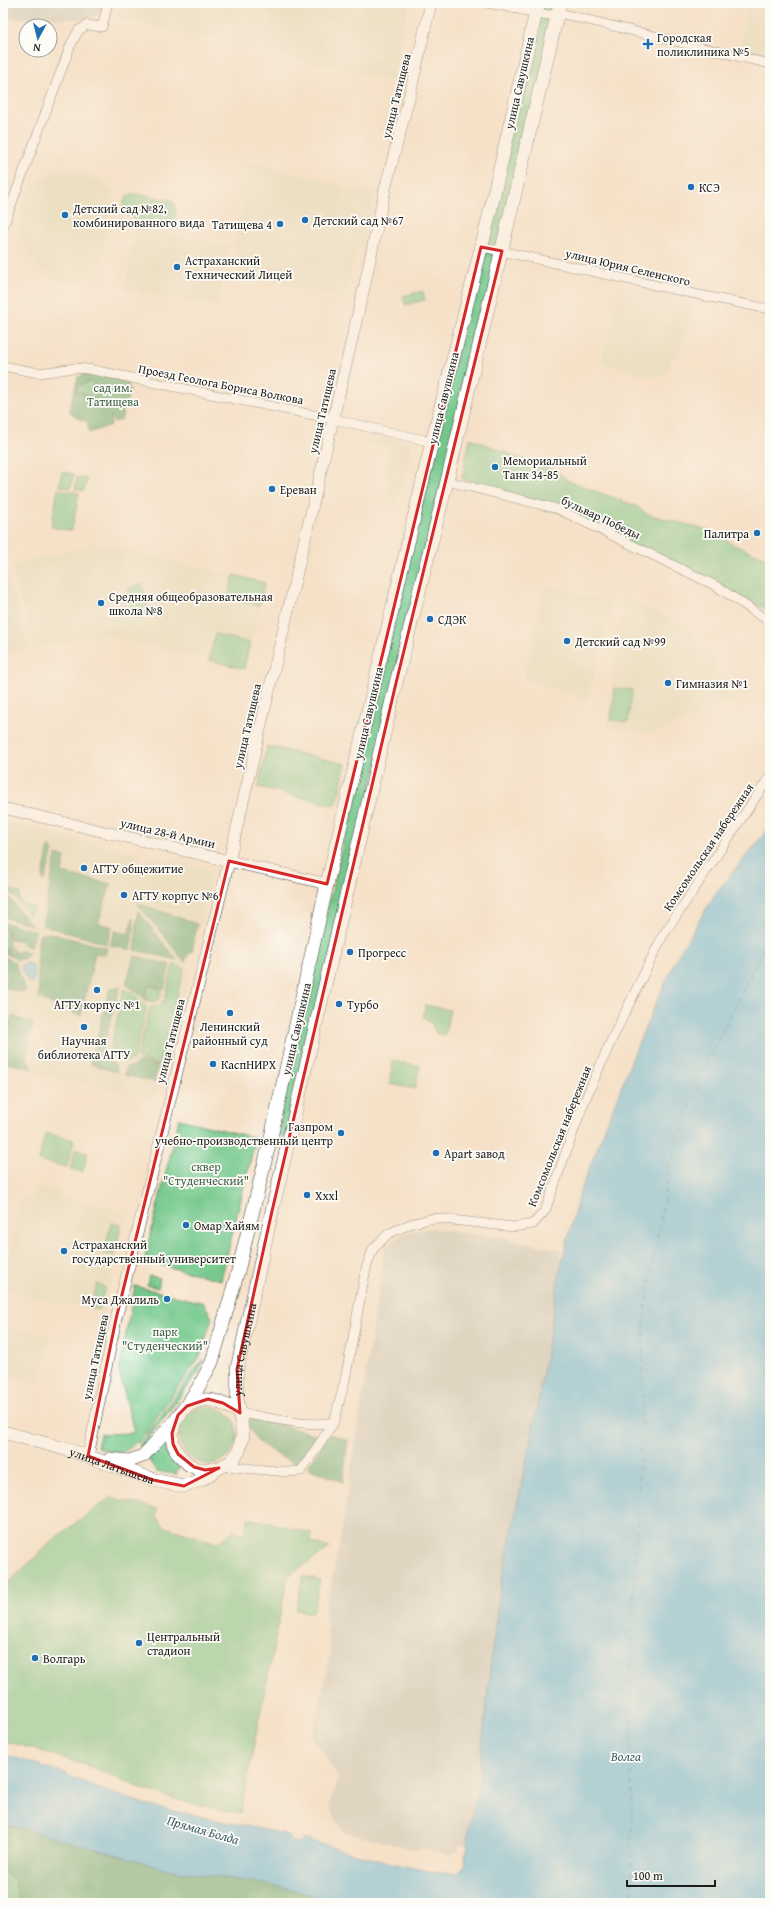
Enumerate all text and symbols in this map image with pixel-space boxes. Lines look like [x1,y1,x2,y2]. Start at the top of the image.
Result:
north arrow [18,18,58,58]
place label: Городская поликлиника №5 [657,29,750,60]
street label: улица Савушкина [500,35,538,132]
marker: Городская поликлиника №5 [642,38,654,50]
text: N [32,39,41,56]
street label: улица Татищева [377,52,415,141]
place label: КСЭ [699,179,720,196]
marker: КСЭ [686,182,696,192]
place label: Детский сад №82, комбинированного вида [72,200,205,231]
marker: Детский сад №82, комбинированного вида [60,210,70,220]
place label: Детский сад №67 [312,212,404,229]
marker: Детский сад №67 [300,215,310,225]
place label: Татищева 4 [212,216,272,233]
marker: Татищева 4 [275,219,285,229]
street label: улица Юрия Селенского [563,244,692,290]
place label: Астраханский Технический Лицей [185,252,293,283]
marker: Астраханский Технический Лицей [172,262,182,272]
street label: улица Савушкина [423,350,463,447]
street label: Проезд Геолога Бориса Волкова [137,360,305,408]
street label: улица Татищева [304,366,340,456]
park label: сад им. Татищева [87,379,139,410]
place label: Мемориальный Танк 34-85 [503,452,587,483]
marker: Мемориальный Танк 34-85 [490,462,500,472]
place label: Ереван [280,481,317,498]
marker: Ереван [267,484,277,494]
street label: бульвар Победы [559,491,644,543]
place label: Палитра [704,525,749,542]
marker: Палитра [752,528,762,538]
place label: Средняя общеобразовательная школа №8 [109,588,273,619]
marker: Средняя общеобразовательная школа №8 [96,598,106,608]
place label: СДЭК [438,611,467,628]
marker: СДЭК [425,614,435,624]
place label: Детский сад №99 [574,633,666,650]
marker: Детский сад №99 [562,636,572,646]
street label: улица Савушкина [349,665,387,762]
place label: Гимназия №1 [676,675,749,692]
marker: Гимназия №1 [663,678,673,688]
street label: улица Татищева [229,681,265,771]
street label: Комсомольская набережная [659,780,757,914]
street label: улица 28-й Армии [118,814,217,852]
place label: АГТУ общежитие [92,860,184,877]
marker: АГТУ общежитие [79,863,89,873]
place label: АГТУ корпус №6 [132,887,219,904]
marker: АГТУ корпус №6 [119,890,129,900]
place label: Прогресс [358,944,407,961]
marker: Прогресс [345,947,355,957]
street label: улица Савушкина [277,981,315,1078]
marker: АГТУ корпус №1 [92,985,102,995]
place label: АГТУ корпус №1 [54,996,141,1013]
place label: Турбо [347,996,379,1013]
street label: улица Татищева [151,997,189,1086]
marker: Турбо [334,999,344,1009]
marker: Ленинский районный суд [225,1008,235,1018]
place label: Ленинский районный суд [192,1018,268,1049]
marker: Научная библиотека АГТУ [79,1022,89,1032]
place label: Научная библиотека АГТУ [38,1032,131,1063]
place label: КаспНИРХ [221,1056,277,1073]
marker: КаспНИРХ [208,1059,218,1069]
street label: Комсомольская набережная [523,1063,595,1209]
place label: Газпром учебно-производственный центр [154,1118,334,1149]
marker: Газпром учебно-производственный центр [336,1128,346,1138]
place label: Apart завод [444,1145,505,1162]
marker: Apart завод [431,1148,441,1158]
park label: сквер "Студенческий" [163,1158,249,1189]
place label: Xxxl [315,1187,339,1204]
marker: Xxxl [302,1190,312,1200]
place label: Омар Хайям [194,1217,260,1234]
marker: Омар Хайям [181,1220,191,1230]
place label: Астраханский государственный университет [72,1236,236,1267]
marker: Астраханский государственный университет [59,1246,69,1256]
place label: Муса Джалиль [82,1291,159,1308]
marker: Муса Джалиль [162,1294,172,1304]
street label: улица Савушкина [229,1301,260,1397]
street label: улица Татищева [77,1312,112,1402]
park label: парк "Студенческий" [122,1323,208,1354]
street label: улица Латышева [66,1442,157,1488]
place label: Центральный стадион [147,1628,220,1659]
marker: Центральный стадион [134,1638,144,1648]
place label: Волгарь [43,1650,86,1667]
marker: Волгарь [30,1653,40,1663]
water label: Волга [610,1747,641,1766]
water label: Прямая Болда [165,1811,241,1849]
scale bar [627,1862,715,1888]
text: 100 m [633,1867,663,1884]

